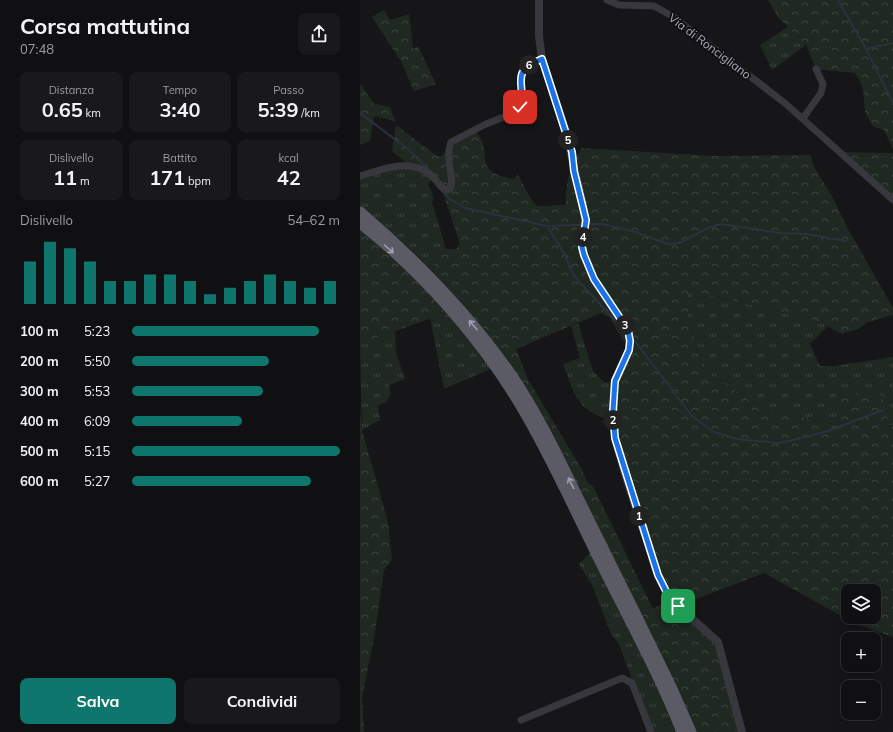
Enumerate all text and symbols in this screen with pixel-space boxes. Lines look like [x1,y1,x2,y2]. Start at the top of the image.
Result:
street label: Via di Roncigliano [666,10,754,82]
text: Corsa mattutina [20,12,190,40]
button: share [298,13,340,55]
text: 07:48 [20,41,54,57]
pin: 6 [519,55,539,75]
text: 6 [526,58,532,72]
text: Distanza [49,83,94,97]
text: Tempo [163,83,197,97]
text: Passo [273,83,304,97]
pin [503,90,537,124]
icon: check [509,96,531,118]
text: 0.65 [42,97,83,122]
text: 3:40 [160,97,200,122]
text: 5:39 [258,97,298,122]
text: km [83,106,101,120]
text: /km [298,106,320,120]
pin: 5 [558,130,578,150]
text: 5 [565,133,571,147]
text: Dislivello [49,151,94,165]
text: Battito [163,151,197,165]
text: kcal [279,151,299,165]
text: 11 [53,165,77,190]
text: 171 [149,165,185,190]
text: 42 [277,165,301,190]
text: m [77,174,90,188]
text: bpm [185,174,211,188]
text: Dislivello [20,212,73,228]
text: 54–62 m [287,212,340,228]
pin: 4 [573,227,593,247]
text: 4 [580,230,586,244]
one-way arrow [384,244,394,254]
pin: 3 [615,315,635,335]
text: 3 [622,318,628,332]
one-way arrow [469,319,478,330]
text: 100 m [20,323,59,339]
text: 5:23 [84,323,110,339]
text: 200 m [20,353,59,369]
text: 5:50 [84,353,110,369]
text: 300 m [20,383,59,399]
text: 5:53 [84,383,110,399]
pin: 2 [603,410,623,430]
text: 400 m [20,413,59,429]
text: 6:09 [84,413,110,429]
text: 2 [610,413,616,427]
text: 500 m [20,443,59,459]
text: 5:15 [84,443,110,459]
text: 600 m [20,473,59,489]
text: 5:27 [84,473,110,489]
one-way arrow [567,477,574,489]
pin: 1 [629,506,649,526]
text: 1 [636,509,642,523]
map controls [841,584,881,720]
button: layers [841,584,881,624]
pin [661,589,695,623]
icon: arrive [667,595,689,617]
button: + [841,632,881,672]
button: Salva [20,678,176,724]
button: Condividi [184,678,340,724]
button: − [841,680,881,720]

